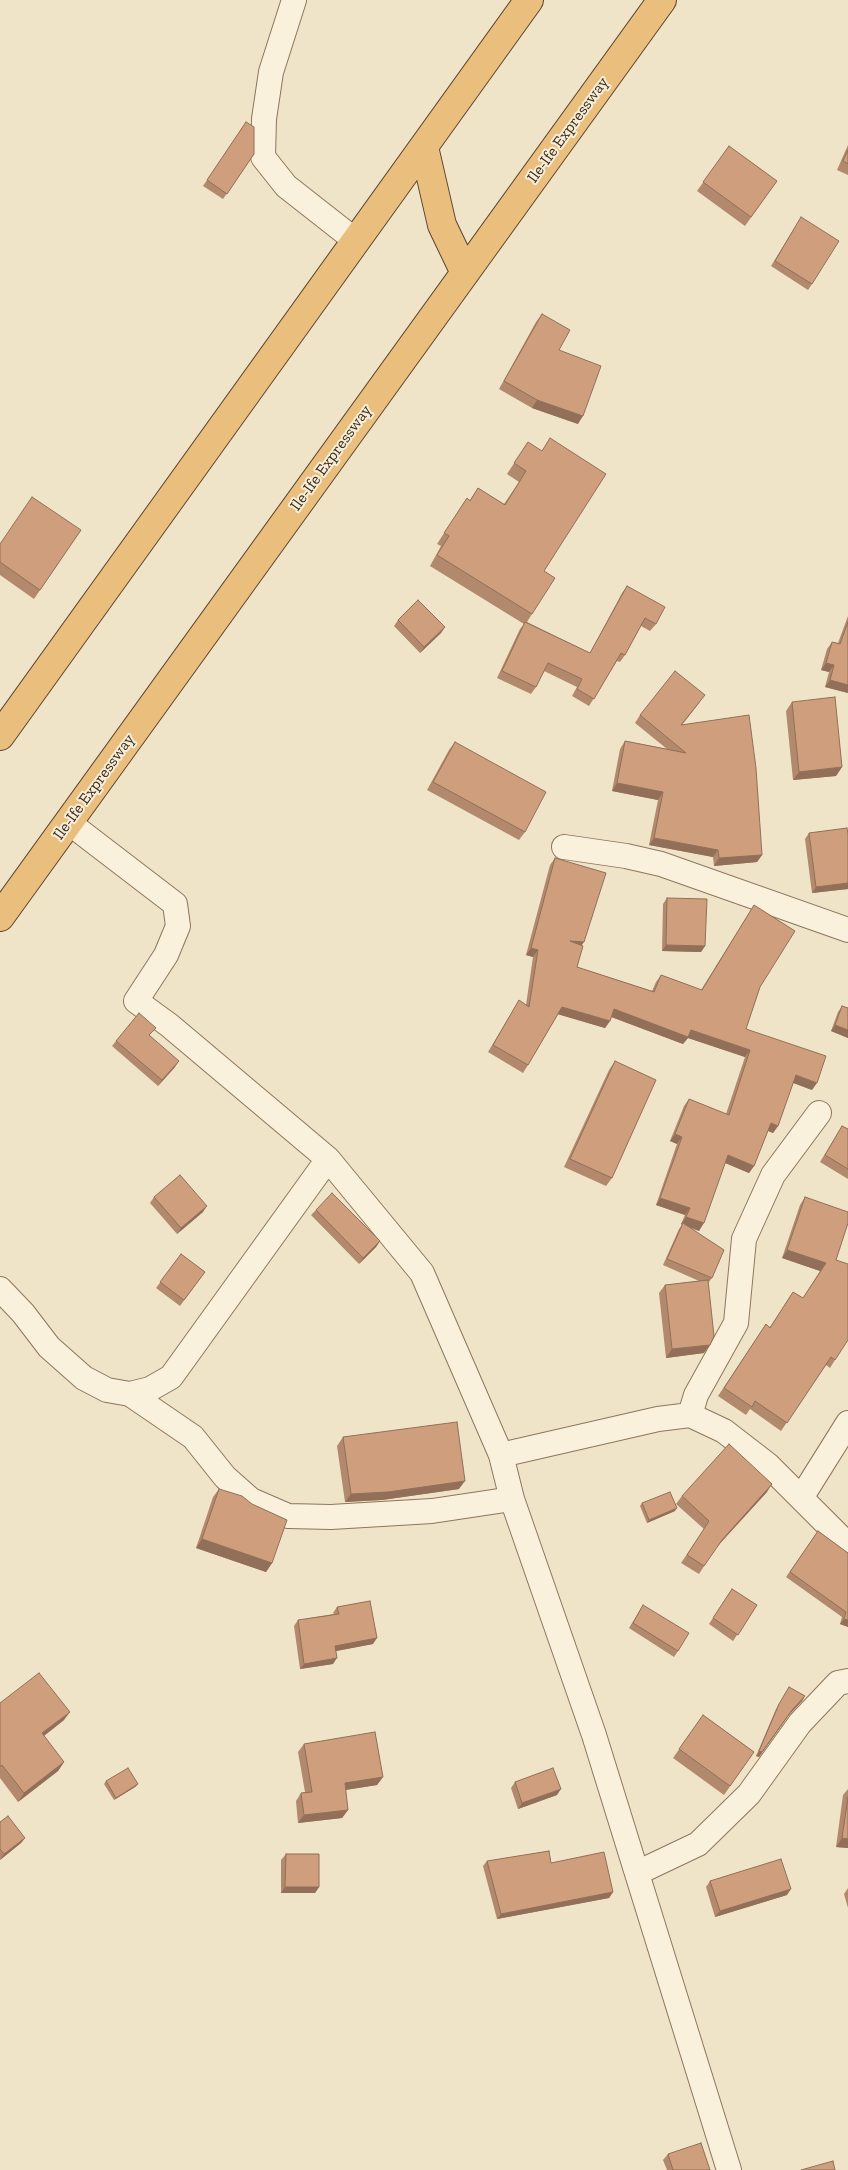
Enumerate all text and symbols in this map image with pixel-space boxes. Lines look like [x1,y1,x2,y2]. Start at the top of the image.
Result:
street label: Ile-Ife Expressway [523,73,613,187]
street label: Ile-Ife Expressway [286,401,376,515]
street label: Ile-Ife Expressway [49,730,139,844]

